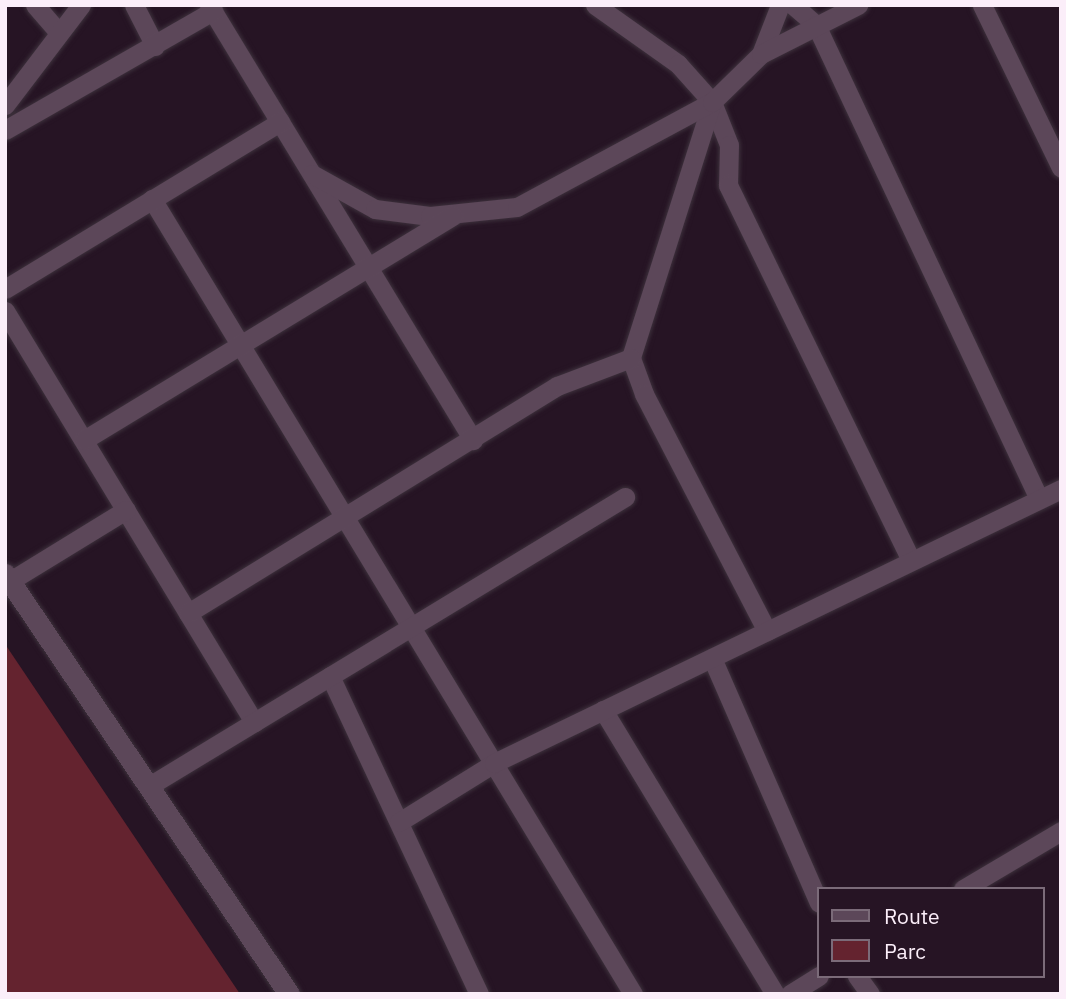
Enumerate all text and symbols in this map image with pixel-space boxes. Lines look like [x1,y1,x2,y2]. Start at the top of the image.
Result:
legend [818,887,1045,978]
text: Route [884,902,940,930]
text: Parc [884,937,926,965]

